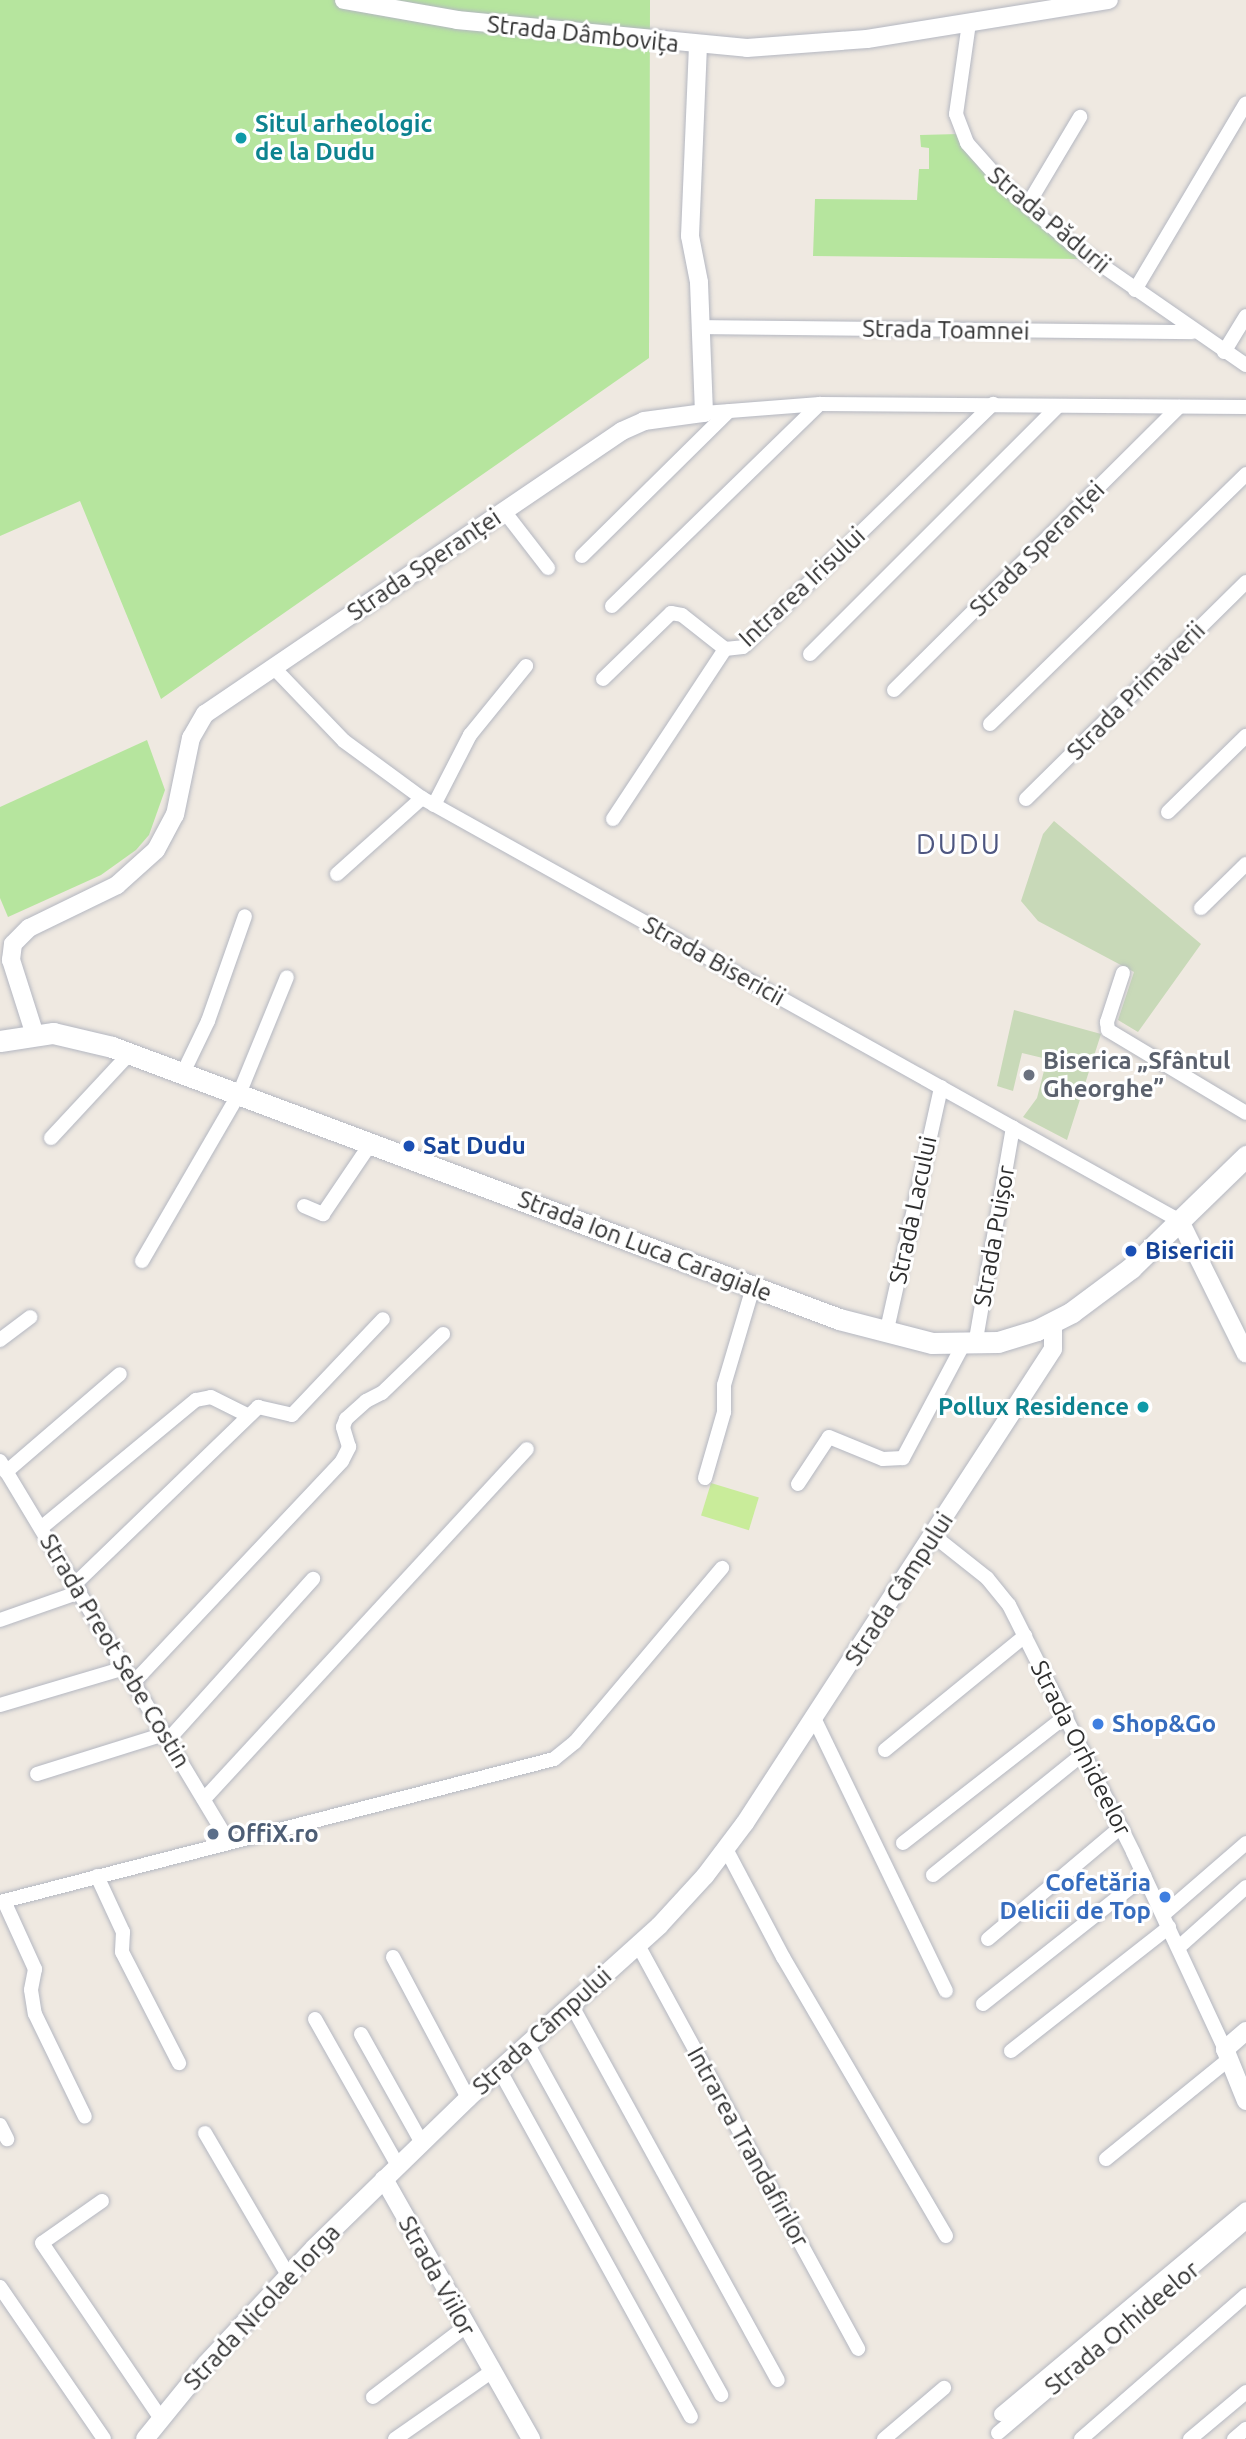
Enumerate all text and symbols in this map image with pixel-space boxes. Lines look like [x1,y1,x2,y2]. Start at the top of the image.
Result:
street label: Strada Dâmbovița [486,10,680,58]
place label: Situl arheologic de la Dudu [255,110,432,166]
marker: Situl arheologic de la Dudu [233,130,249,146]
street label: Strada Pădurii [982,161,1116,279]
street label: Strada Toamnei [862,314,1030,346]
street label: Strada Speranței [964,476,1110,622]
street label: Strada Speranței [342,503,506,627]
street label: Intrarea Irisului [733,521,871,653]
street label: Strada Primăverii [1061,616,1211,766]
district label: DUDU [917,827,1001,861]
street label: Strada Bisericii [638,910,790,1012]
place label: Biserica „Sfântul Gheorghe” [1043,1047,1230,1103]
marker: Biserica „Sfântul Gheorghe” [1021,1067,1037,1083]
place label: Sat Dudu [423,1132,526,1160]
street label: Strada Lacului [883,1133,943,1287]
marker: Sat Dudu [401,1138,417,1154]
street label: Strada Puișor [967,1163,1021,1309]
street label: Strada Ion Luca Caragiale [514,1184,776,1308]
place label: Bisericii [1145,1237,1234,1265]
marker: Bisericii [1123,1243,1139,1259]
place label: Pollux Residence [938,1393,1129,1421]
marker: Pollux Residence [1135,1399,1151,1415]
street label: Strada Câmpului [839,1507,959,1671]
street label: Strada Preot Sebe Costin [34,1529,196,1773]
street label: Strada Orhideelor [1024,1656,1138,1840]
place label: Shop&Go [1112,1710,1216,1738]
marker: Shop&Go [1090,1716,1106,1732]
place label: OffiX.ro [227,1820,319,1848]
marker: OffiX.ro [205,1826,221,1842]
place label: Cofetăria Delicii de Top [999,1869,1151,1925]
marker: Cofetăria Delicii de Top [1157,1889,1173,1905]
street label: Strada Câmpului [467,1961,617,2101]
street label: Intrarea Trandafirilor [681,2042,815,2252]
street label: Strada Viilor [392,2211,482,2341]
street label: Strada Nicolae Iorga [178,2218,346,2396]
street label: Strada Orhideelor [1039,2255,1205,2401]

